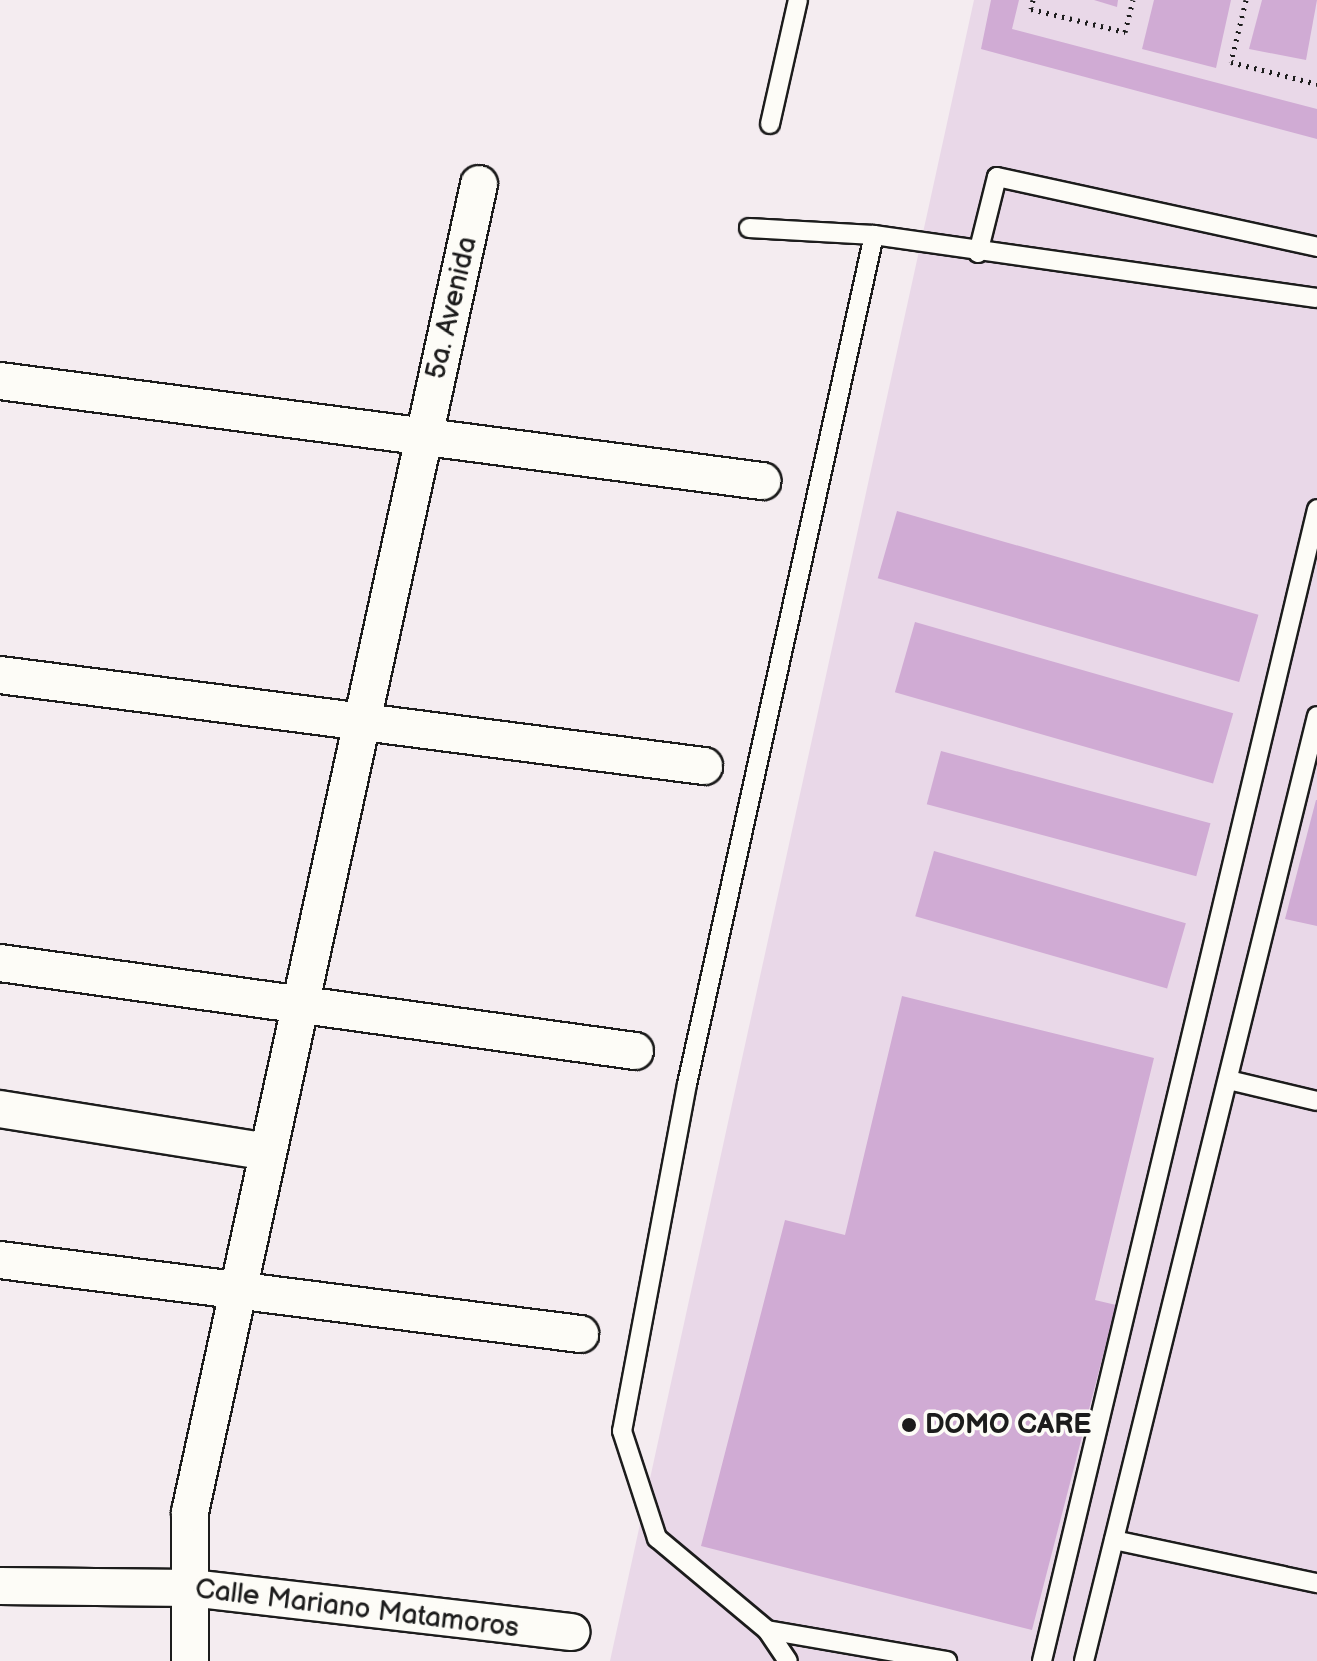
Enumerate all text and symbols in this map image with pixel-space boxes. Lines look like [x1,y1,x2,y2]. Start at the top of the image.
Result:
street label: 5a. Avenida [419,233,485,383]
place label: DOMO CARE [925,1408,1092,1442]
marker: DOMO CARE [900,1416,918,1434]
street label: Calle Mariano Matamoros [193,1572,521,1646]

